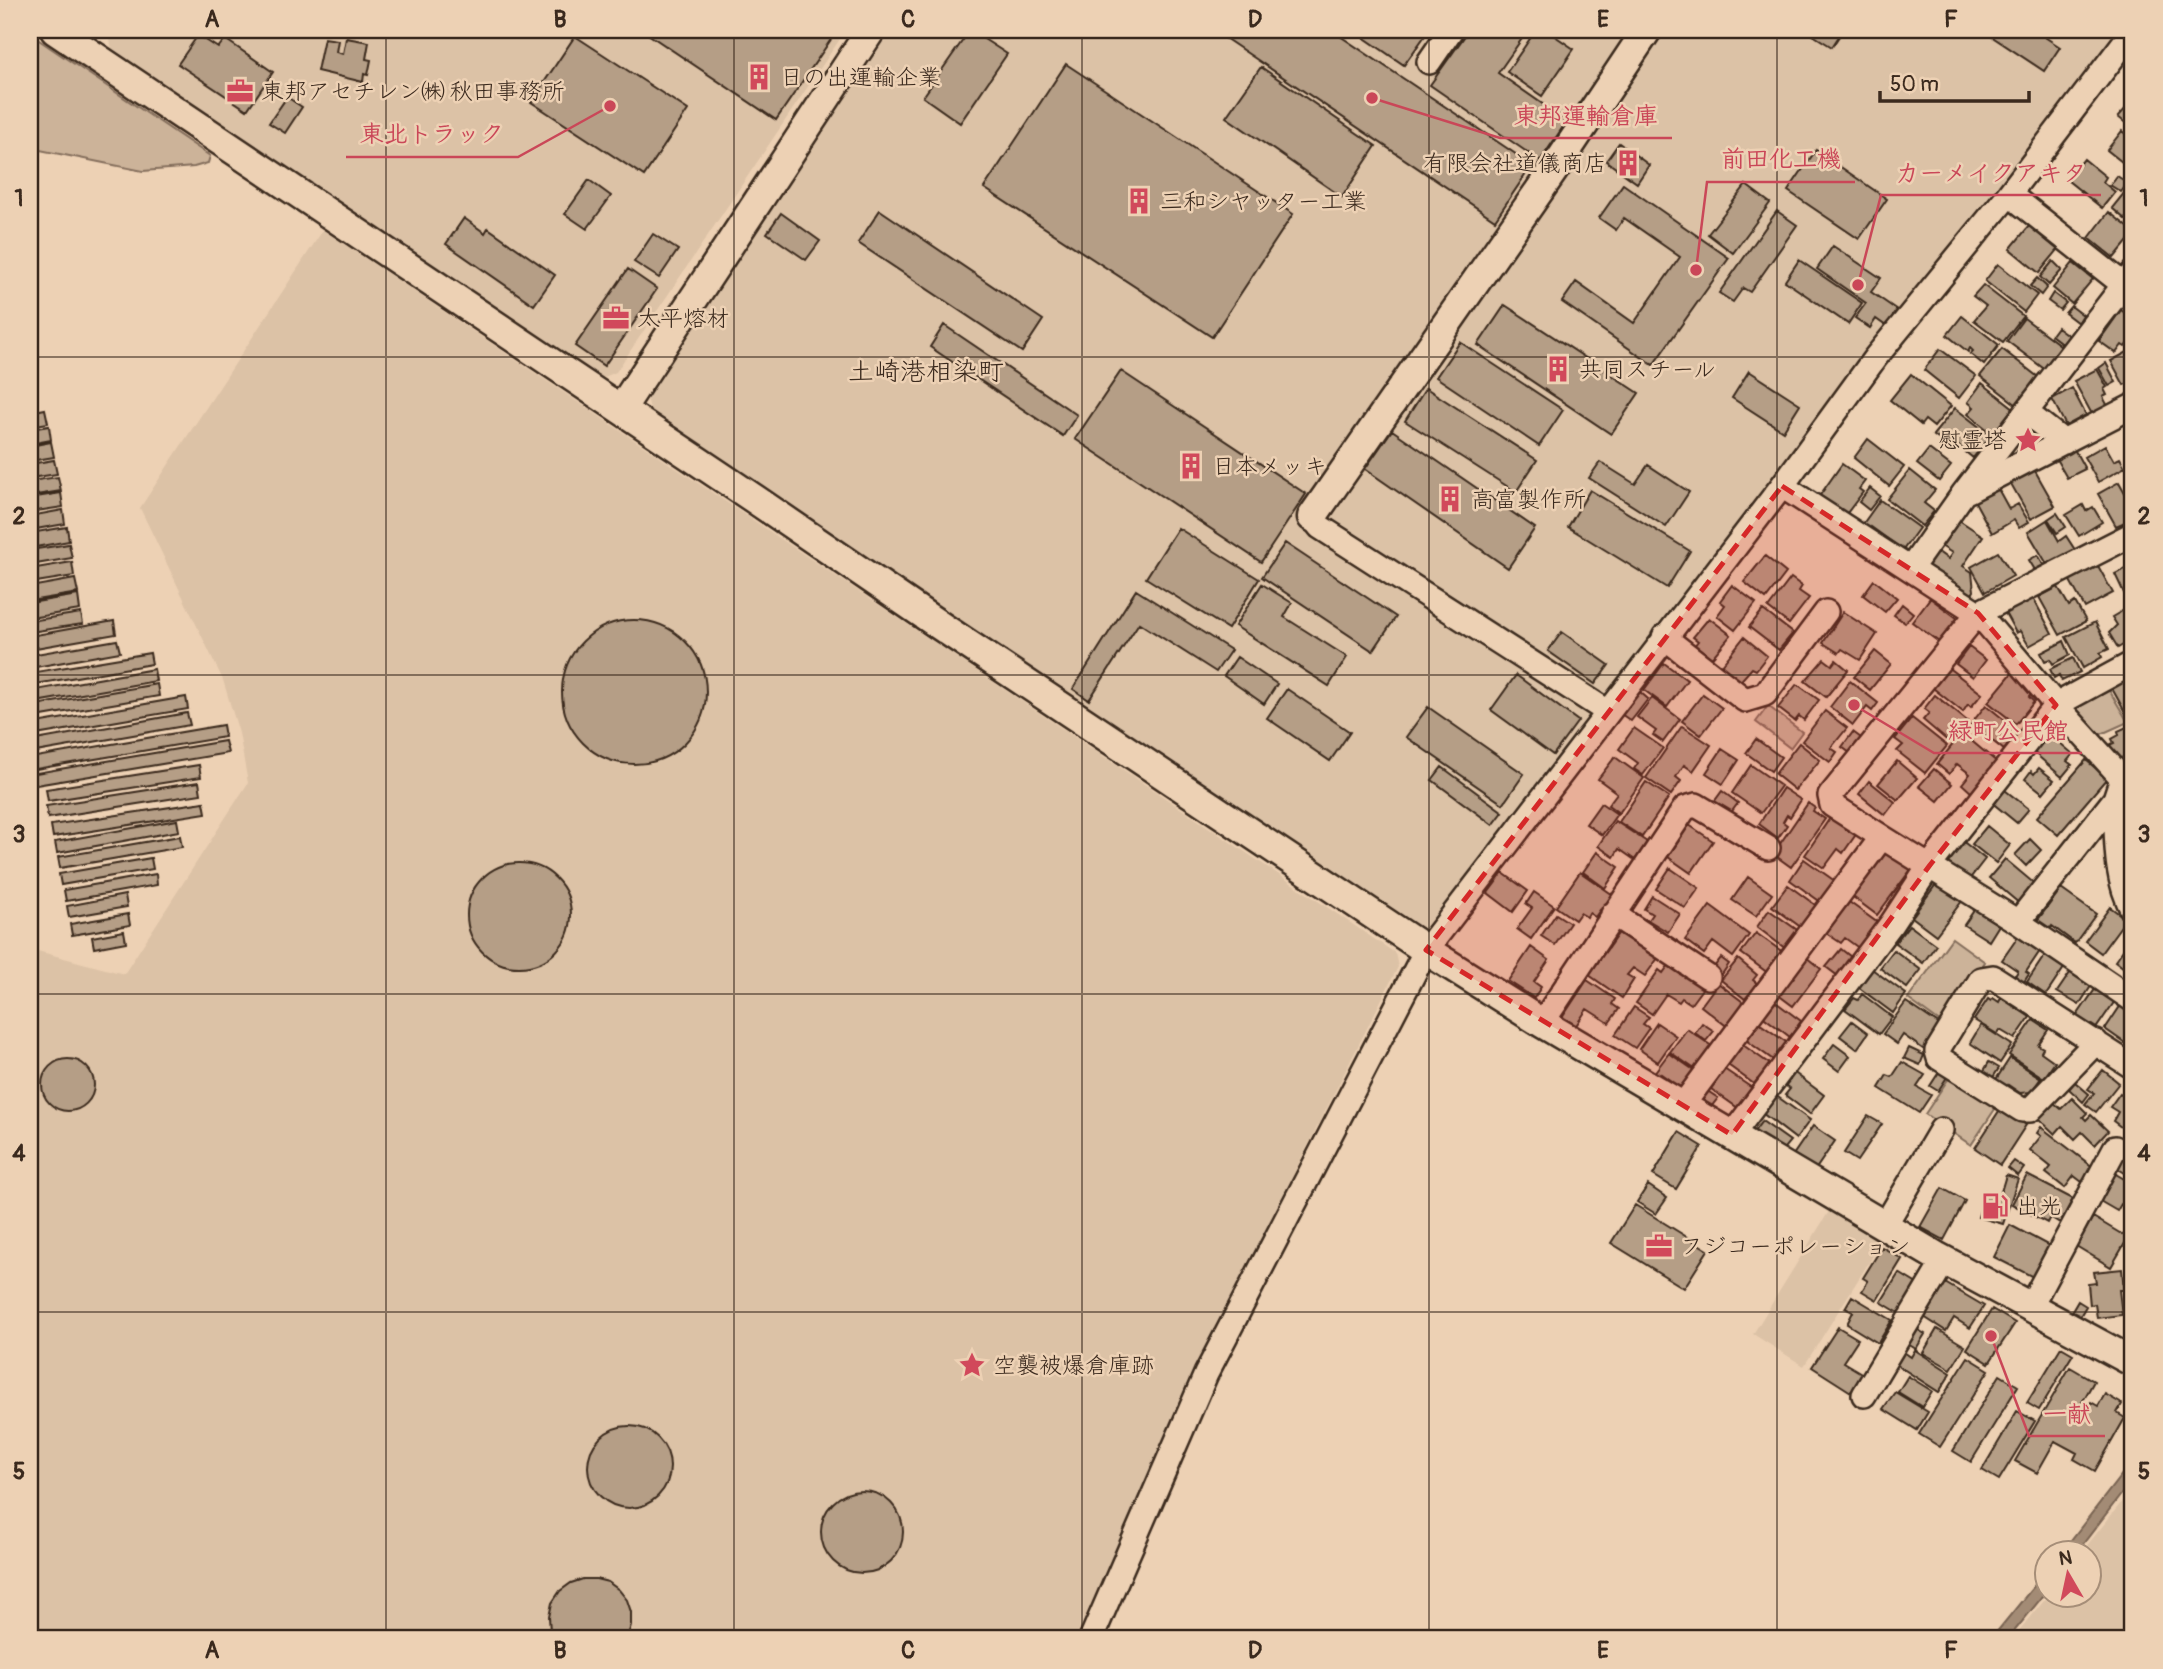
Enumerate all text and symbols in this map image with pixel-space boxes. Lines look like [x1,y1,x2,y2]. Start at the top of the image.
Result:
text: A [205,5,220,34]
text: B [553,5,567,34]
text: C [901,5,915,34]
text: D [1248,5,1262,34]
text: E [1597,5,1609,34]
text: F [1944,5,1958,34]
scale bar [1880,60,2028,104]
building icon: 日の出運輸企業 [744,62,774,92]
place label: 日の出運輸企業 [780,63,941,92]
text: 50 m [1890,71,1939,98]
office icon: 東邦アセチレン㈱ 秋田事務所 [225,76,255,106]
place label: 東邦アセチレン㈱ 秋田事務所 [261,77,565,106]
callout: 東邦運輸倉庫 [1500,93,1672,138]
text: 東邦運輸倉庫 [1514,102,1658,131]
callout: 東北トラック [346,112,518,157]
text: 東北トラック [360,120,504,149]
callout: 前田化工機 [1707,137,1855,182]
text: 前田化工機 [1721,145,1841,174]
building icon: 有限会社道儀商店 [1613,148,1643,178]
place label: 有限会社道儀商店 [1423,149,1607,178]
callout: カーメイクアキタ [1881,150,2101,195]
text: カーメイクアキタ [1895,159,2087,188]
text: 1 [15,184,24,213]
text: 1 [2140,184,2149,213]
building icon: 三和シヤッター工業 [1124,186,1154,216]
place label: 三和シヤッター工業 [1160,187,1367,216]
office icon: 太平熔材 [601,303,631,333]
place label: 太平熔材 [637,304,729,333]
building icon: 共同スチール [1543,354,1573,384]
place label: 共同スチール [1579,355,1716,384]
district label: 土崎港相染町 [848,356,1004,388]
place icon: 慰霊塔 [2013,425,2043,455]
place label: 慰霊塔 [1938,426,2007,455]
building icon: 日本メッキ [1176,451,1206,481]
place label: 日本メッキ [1212,452,1327,481]
building icon: 高富製作所 [1435,484,1465,514]
place label: 高富製作所 [1471,485,1586,514]
text: 2 [13,502,26,531]
text: 2 [2138,502,2151,531]
callout: 緑町公民館 [1934,708,2082,753]
text: 緑町公民館 [1948,717,2068,746]
text: 3 [13,820,25,849]
text: 3 [2138,820,2150,849]
text: 4 [12,1139,26,1168]
text: 4 [2137,1139,2151,1168]
fuel station icon: 出光 [1980,1191,2010,1221]
place label: 出光 [2016,1192,2062,1221]
office icon: フジコーポレーション [1644,1231,1674,1261]
place label: フジコーポレーション [1680,1232,1910,1261]
place icon: 空襲被爆倉庫跡 [957,1350,987,1380]
place label: 空襲被爆倉庫跡 [993,1351,1154,1380]
callout: 一献 [2029,1391,2105,1436]
text: 一献 [2043,1400,2091,1429]
text: 5 [13,1457,25,1486]
text: 5 [2138,1457,2150,1486]
north arrow [2034,1540,2104,1610]
text: N [2057,1545,2074,1571]
text: A [205,1636,220,1665]
text: B [553,1636,567,1665]
text: C [901,1636,915,1665]
text: D [1248,1636,1262,1665]
text: E [1597,1636,1609,1665]
text: F [1944,1636,1958,1665]

